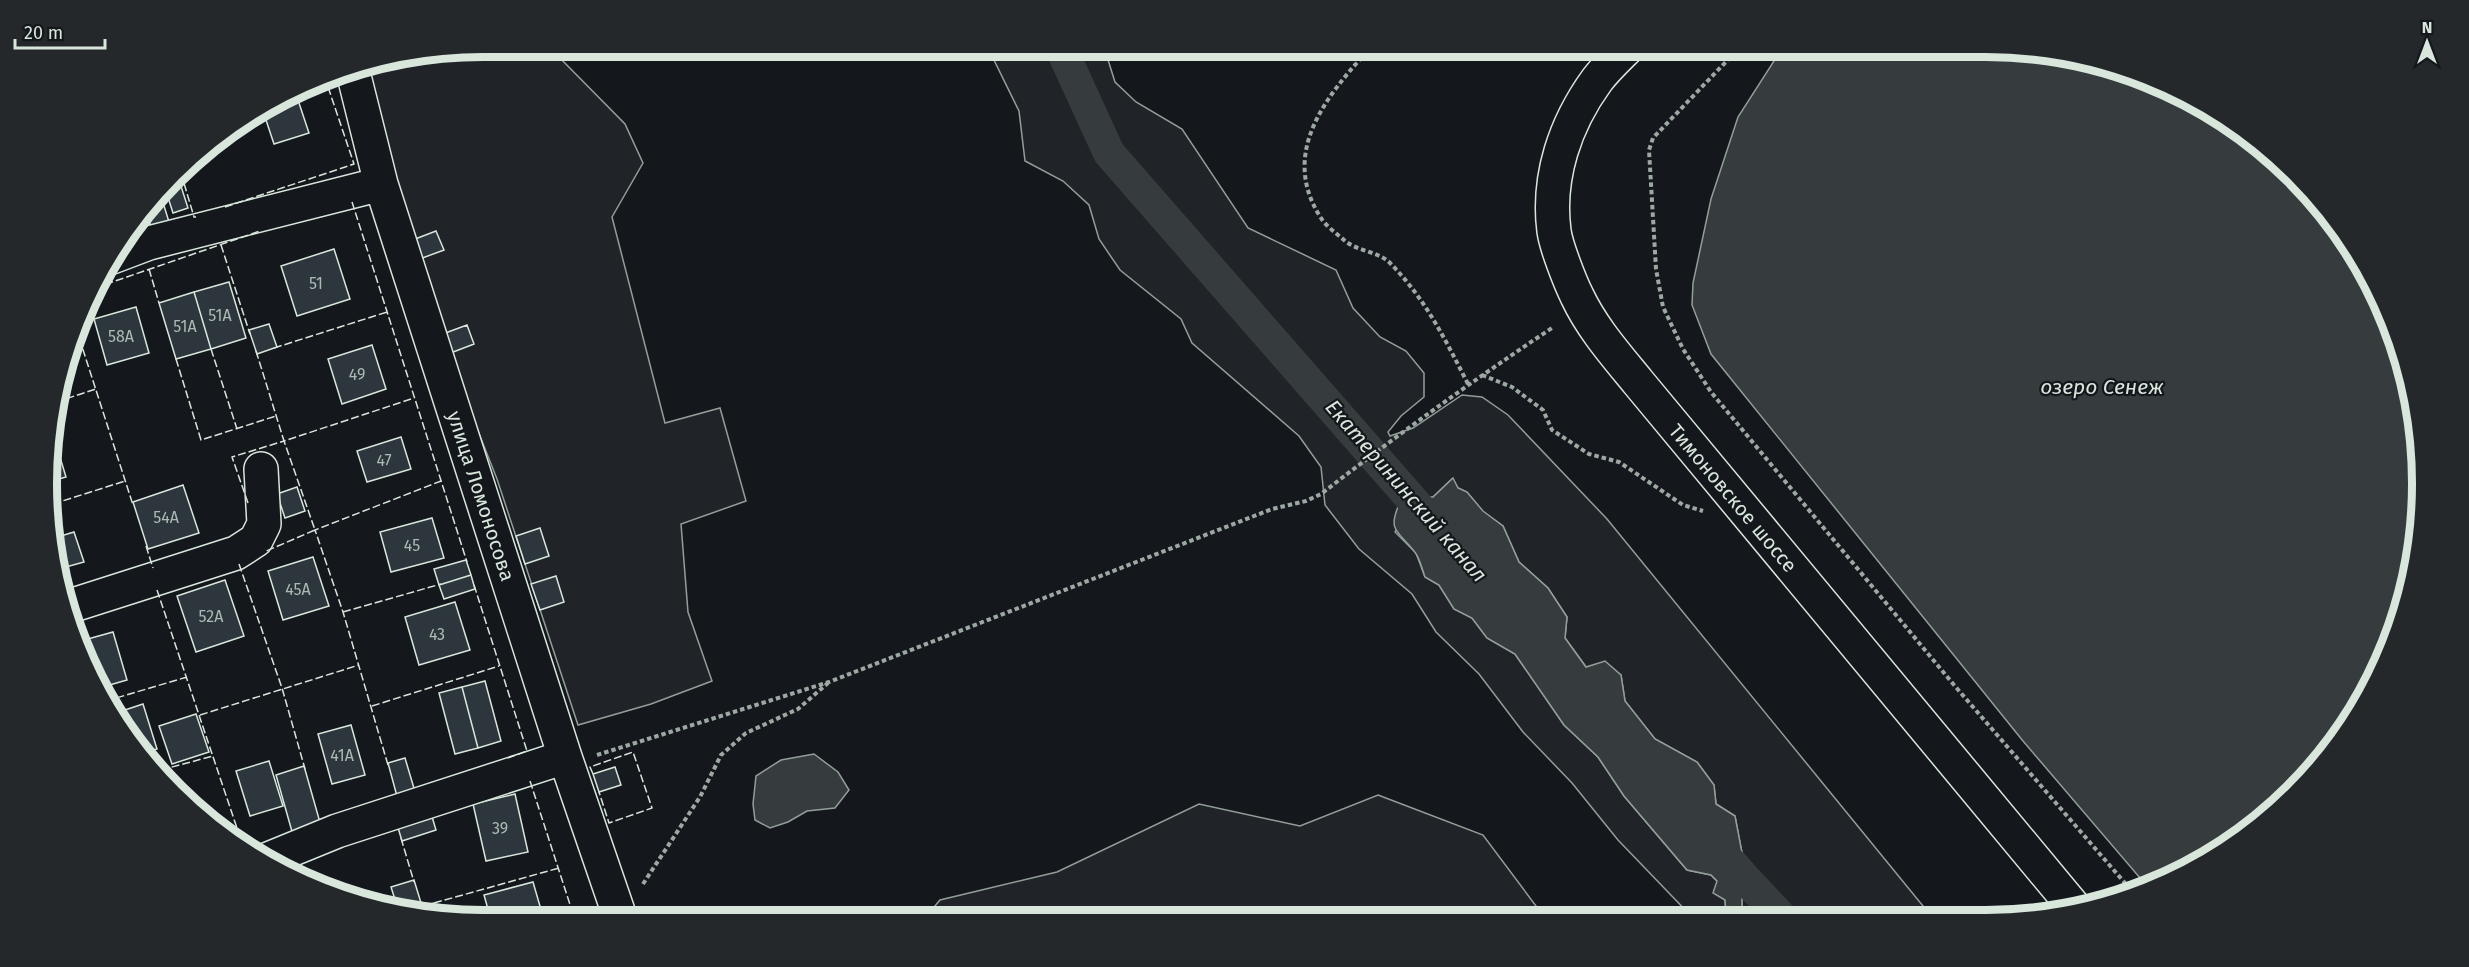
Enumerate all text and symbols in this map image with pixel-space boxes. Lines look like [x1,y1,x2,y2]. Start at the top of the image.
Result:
scale bar [15,12,105,50]
north arrow [2397,12,2457,72]
text: N [2422,18,2432,37]
text: 20 m [24,22,63,44]
house number: 51 [309,274,323,293]
house number: 51А [208,306,232,325]
house number: 51А [173,317,197,336]
house number: 58А [108,327,135,346]
house number: 49 [349,365,365,384]
water label: озеро Сенеж [2040,374,2164,400]
water label: Екатерининский канал [1320,394,1492,588]
street label: улица Ломоносова [442,408,520,584]
street label: Тимоновское шоссе [1664,419,1802,577]
house number: 47 [376,451,392,470]
house number: 54А [153,508,180,527]
house number: 45 [404,536,420,555]
house number: 45А [285,580,312,599]
house number: 52А [199,607,224,626]
house number: 43 [429,625,445,644]
house number: 41А [330,746,355,765]
house number: 39 [492,819,508,838]

